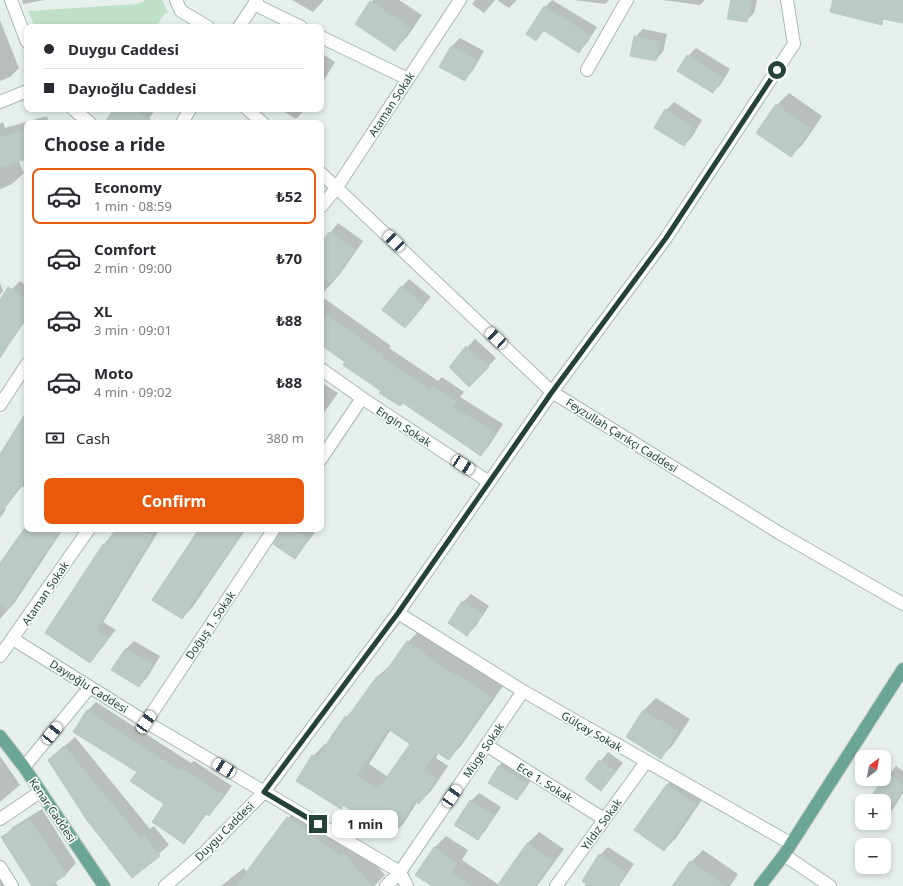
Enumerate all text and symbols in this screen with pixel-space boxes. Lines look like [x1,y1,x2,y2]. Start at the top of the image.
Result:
text: Duygu Caddesi [68,39,179,59]
route start [768,61,786,79]
street label: Ataman Sokak [365,69,417,139]
text: Dayıoğlu Caddesi [68,78,197,98]
text: Choose a ride [44,132,165,156]
text: Economy [94,177,162,197]
icon: car [46,178,82,214]
text: ₺52 [276,186,302,206]
text: 1 min · 08:59 [94,197,172,215]
car [381,228,407,254]
text: Comfort [94,239,156,259]
icon: car [46,240,82,276]
text: ₺70 [276,248,302,268]
text: 2 min · 09:00 [94,259,172,277]
text: XL [94,301,112,321]
icon: car [46,302,82,338]
text: ₺88 [276,310,302,330]
text: 3 min · 09:01 [94,321,172,339]
car [483,325,509,351]
text: Moto [94,363,133,383]
icon: car [46,364,82,400]
text: ₺88 [276,372,302,392]
text: 4 min · 09:02 [94,383,172,401]
street label: Feyzullah Çarıkçı Caddesi [563,394,681,476]
street label: Engin Sokak [374,403,435,449]
icon: cash [44,427,66,449]
text: Cash [76,428,110,448]
text: 380 m [266,429,304,447]
car [450,453,476,477]
button: Confirm [44,478,304,524]
street label: Ataman Sokak [18,558,72,628]
street label: Doğuş 1. Sokak [182,588,238,662]
street label: Dayıoğlu Caddesi [47,656,131,716]
street label: Gülçay Sokak [559,707,625,755]
car [134,709,158,735]
street label: Müge Sokak [459,719,507,780]
car [40,720,64,746]
north arrow [855,750,891,786]
map controls [855,750,891,874]
car [211,757,237,779]
street label: Ece 1. Sokak [514,759,576,805]
street label: Kenar Caddesi [26,775,80,845]
car [440,783,464,809]
button: + [855,794,891,830]
street label: Yıldız Sokak [577,795,625,853]
street label: Duygu Caddesi [191,798,257,864]
callout: 1 min [332,810,398,838]
route end [309,815,327,833]
text: 1 min [347,815,383,833]
button: − [855,838,891,874]

